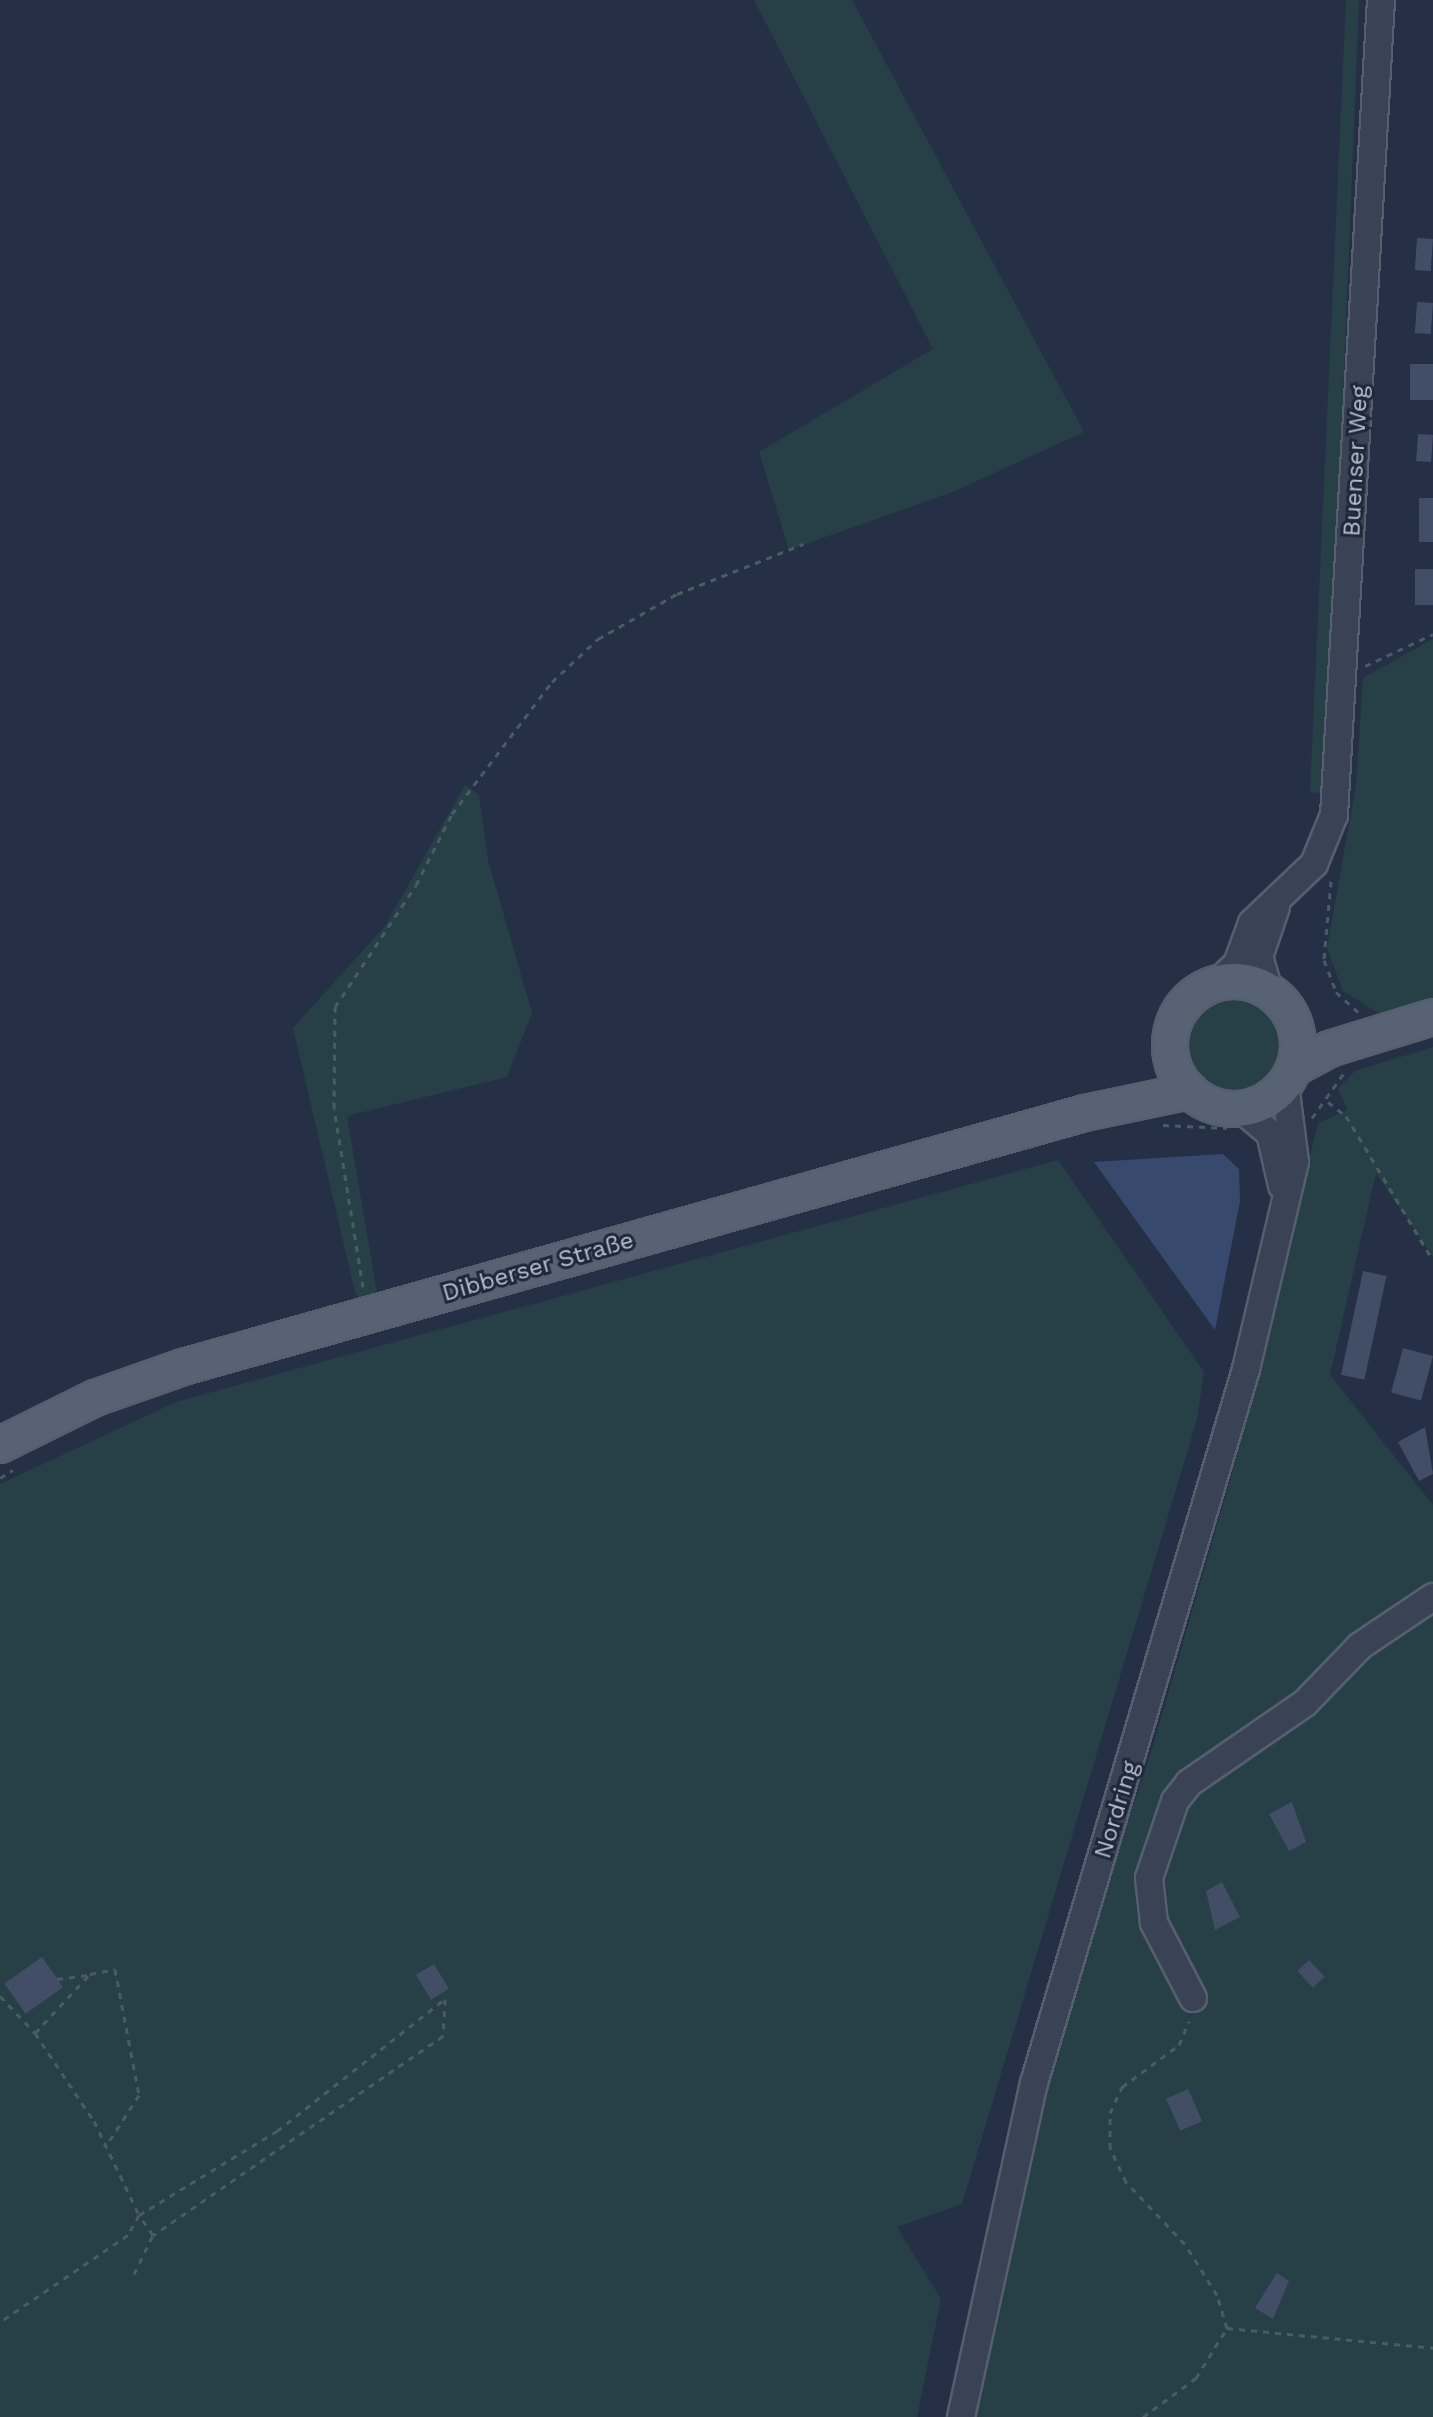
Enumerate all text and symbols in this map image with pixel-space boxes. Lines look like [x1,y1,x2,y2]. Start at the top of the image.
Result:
street label: Buenser Weg [1338,384,1374,538]
street label: Dibberser Straße [439,1226,637,1308]
street label: Nordring [1089,1758,1145,1862]

